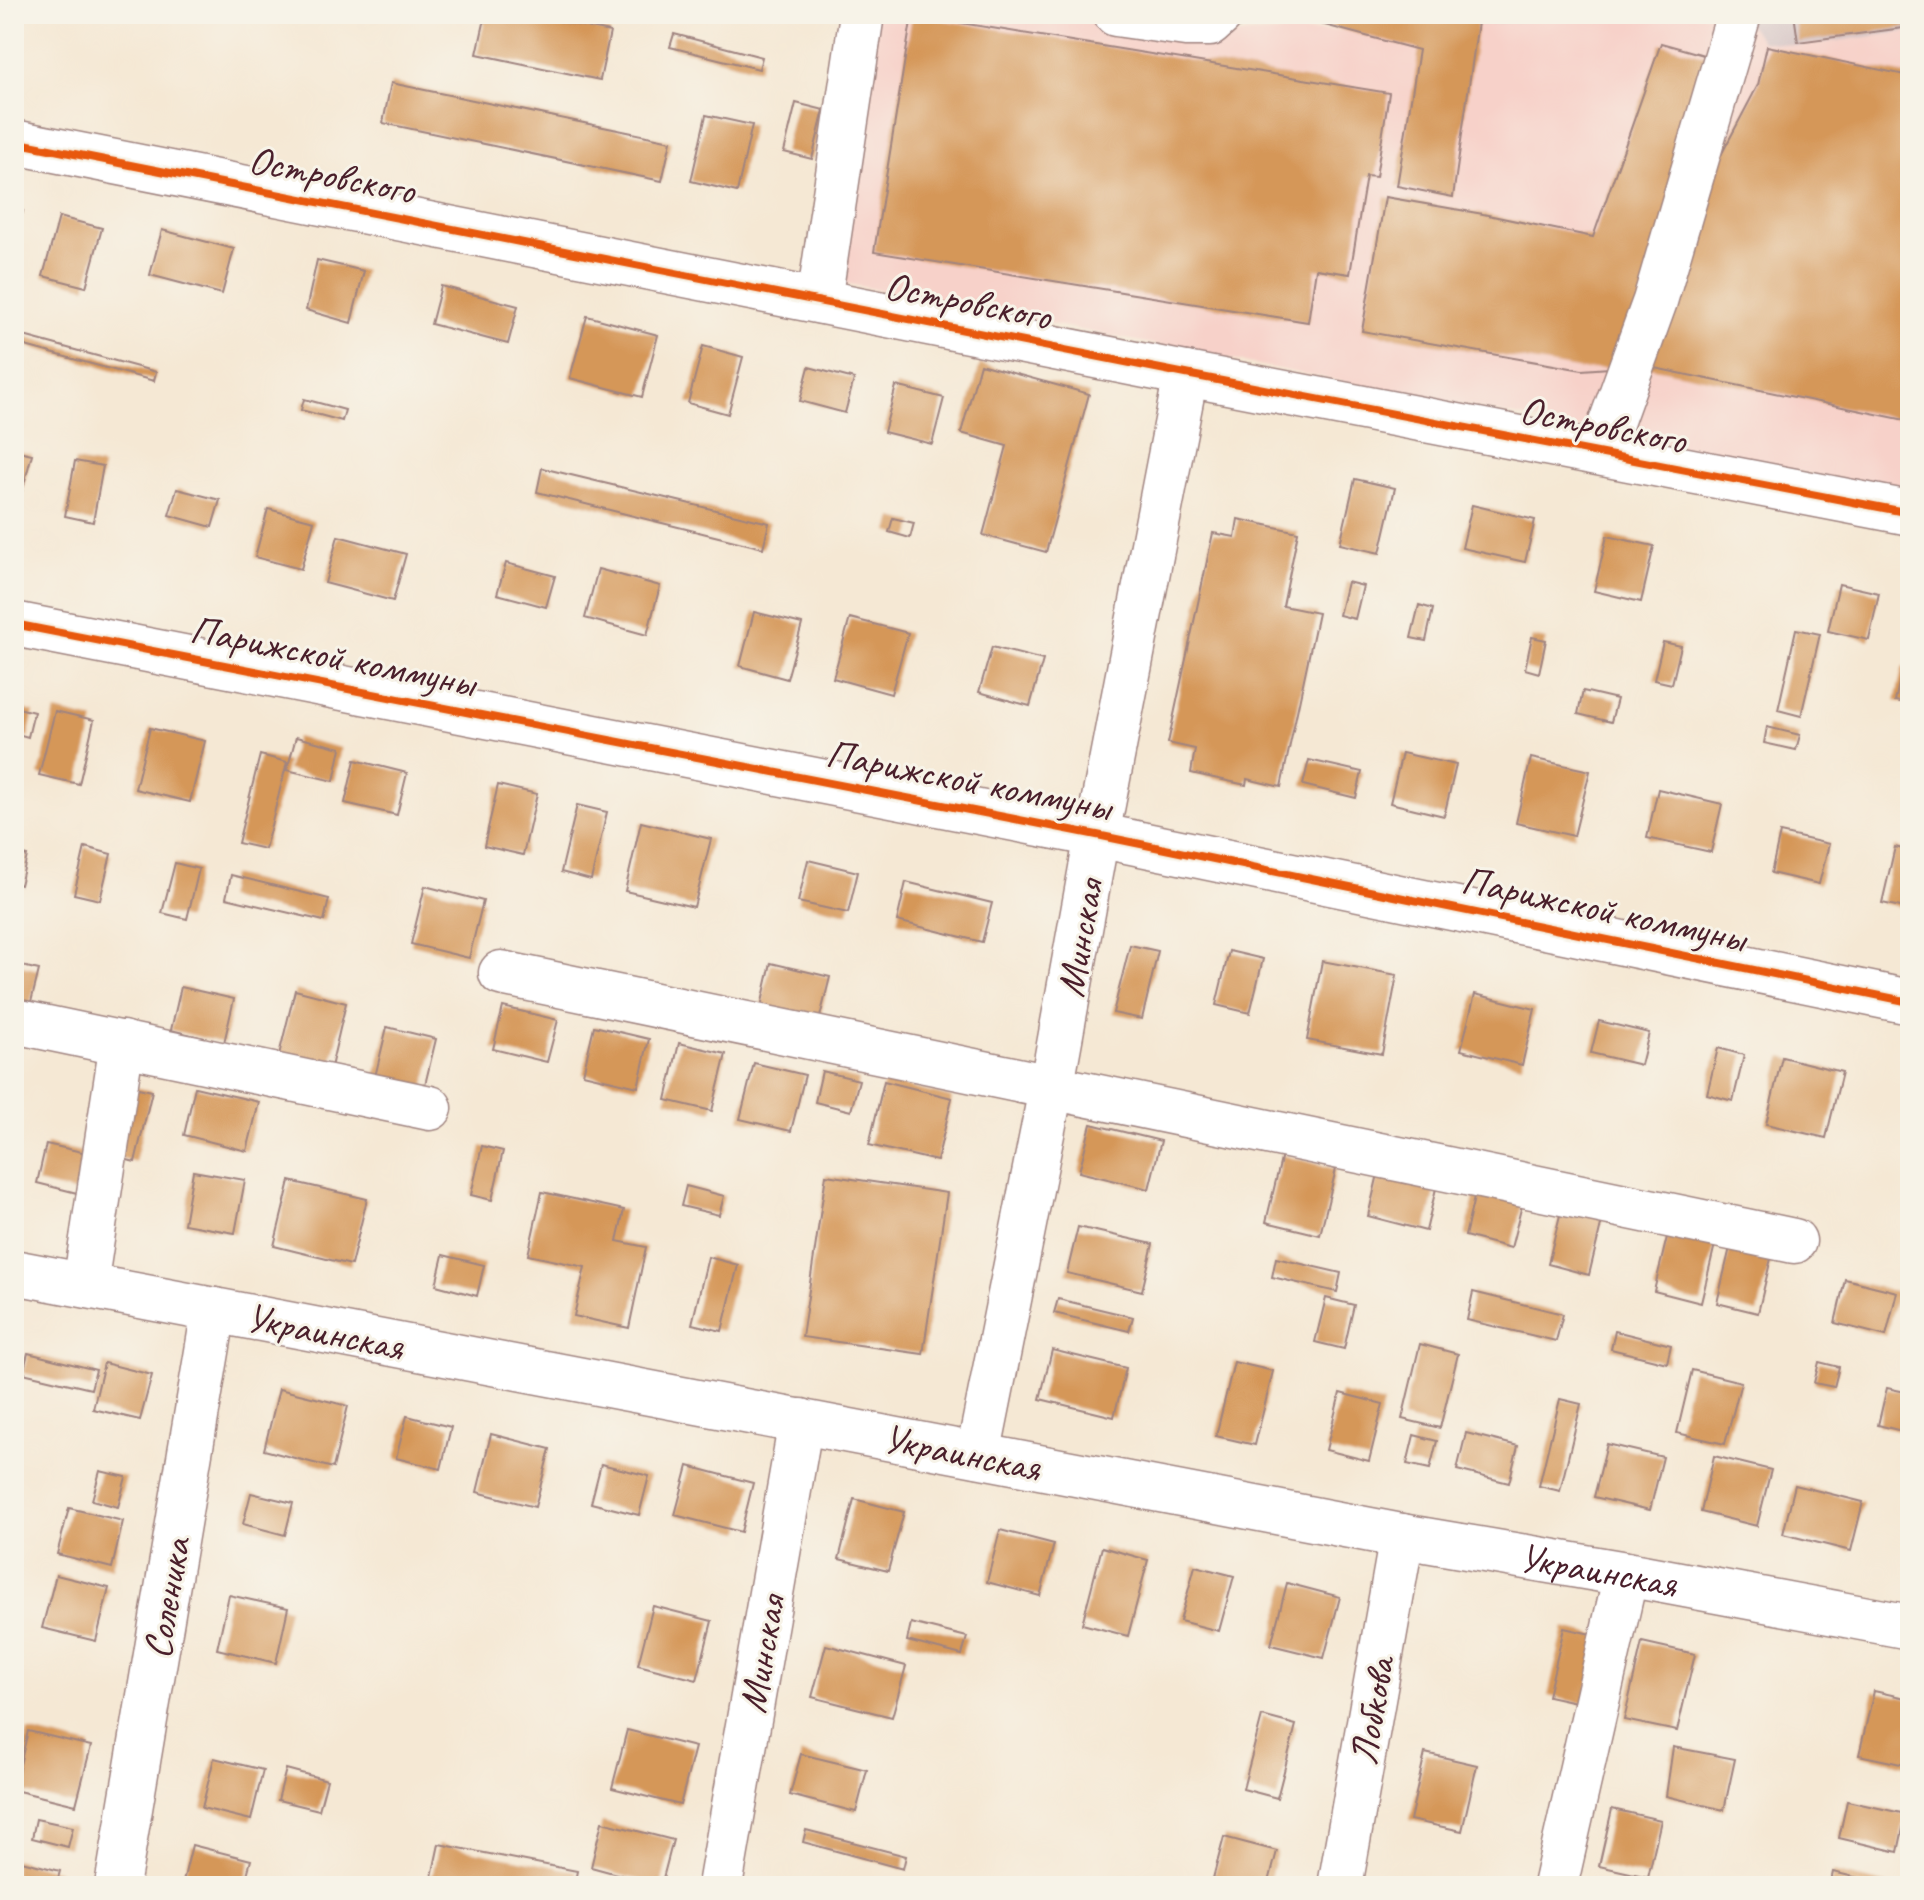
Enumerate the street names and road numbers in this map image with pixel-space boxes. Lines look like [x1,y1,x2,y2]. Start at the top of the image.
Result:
street label: Островского [245,134,421,216]
street label: Островского [881,260,1057,342]
street label: Островского [1516,384,1692,466]
street label: Парижской коммуны [186,604,482,709]
street label: Парижской коммуны [822,728,1118,833]
street label: Парижской коммуны [1457,854,1753,964]
street label: Минская [1045,872,1115,1001]
street label: Украинская [242,1292,409,1372]
street label: Украинская [879,1413,1046,1493]
street label: Соленика [132,1532,203,1662]
street label: Украинская [1516,1532,1682,1609]
street label: Минская [727,1588,797,1717]
street label: Лобкова [1338,1650,1407,1769]

